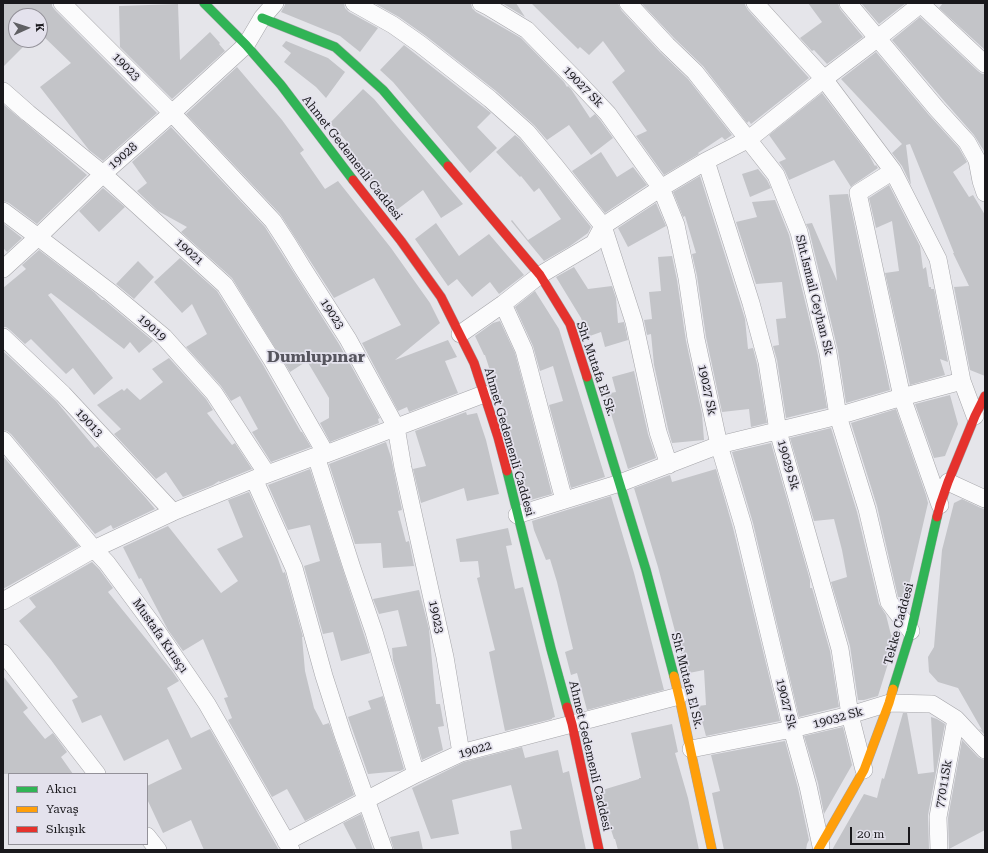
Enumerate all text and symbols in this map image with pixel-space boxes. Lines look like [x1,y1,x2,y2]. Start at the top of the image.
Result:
north arrow [8,8,48,48]
text: K [33,23,46,32]
street label: 19023 [109,50,143,84]
street label: 19027 Sk [560,63,606,111]
street label: Ahmet Gedemenli Caddesi [299,93,405,223]
street label: 19028 [106,140,140,172]
street label: Sht.Ismail Ceyhan Sk [792,233,836,357]
street label: 19021 [172,235,206,269]
street label: 19023 [317,296,347,332]
street label: 19019 [135,312,169,344]
street label: Sht Mutafa El Sk. [573,320,619,418]
district label: Dumlupınar [267,347,365,367]
street label: 19027 Sk [695,363,719,417]
street label: Ahmet Gedemenli Caddesi [481,366,537,518]
street label: 19013 [72,406,106,440]
street label: 19029 Sk [774,438,802,492]
street label: Tekke Caddesi [881,581,917,667]
street label: Mustafa Kırısçı [129,596,191,676]
street label: 19023 [425,599,447,635]
street label: Sht Mutafa El Sk. [668,631,706,731]
street label: 19027 Sk [773,677,799,731]
street label: Ahmet Gedemenli Caddesi [566,679,614,833]
street label: 19032 Sk [811,704,865,732]
street label: 19022 [457,738,493,762]
street label: 77011Sk [933,759,955,809]
legend [8,773,148,845]
text: Akıcı [46,782,77,796]
text: Yavaş [46,802,78,816]
scale bar [852,819,912,845]
text: Sıkışık [46,822,86,836]
text: 20 m [857,827,884,841]

